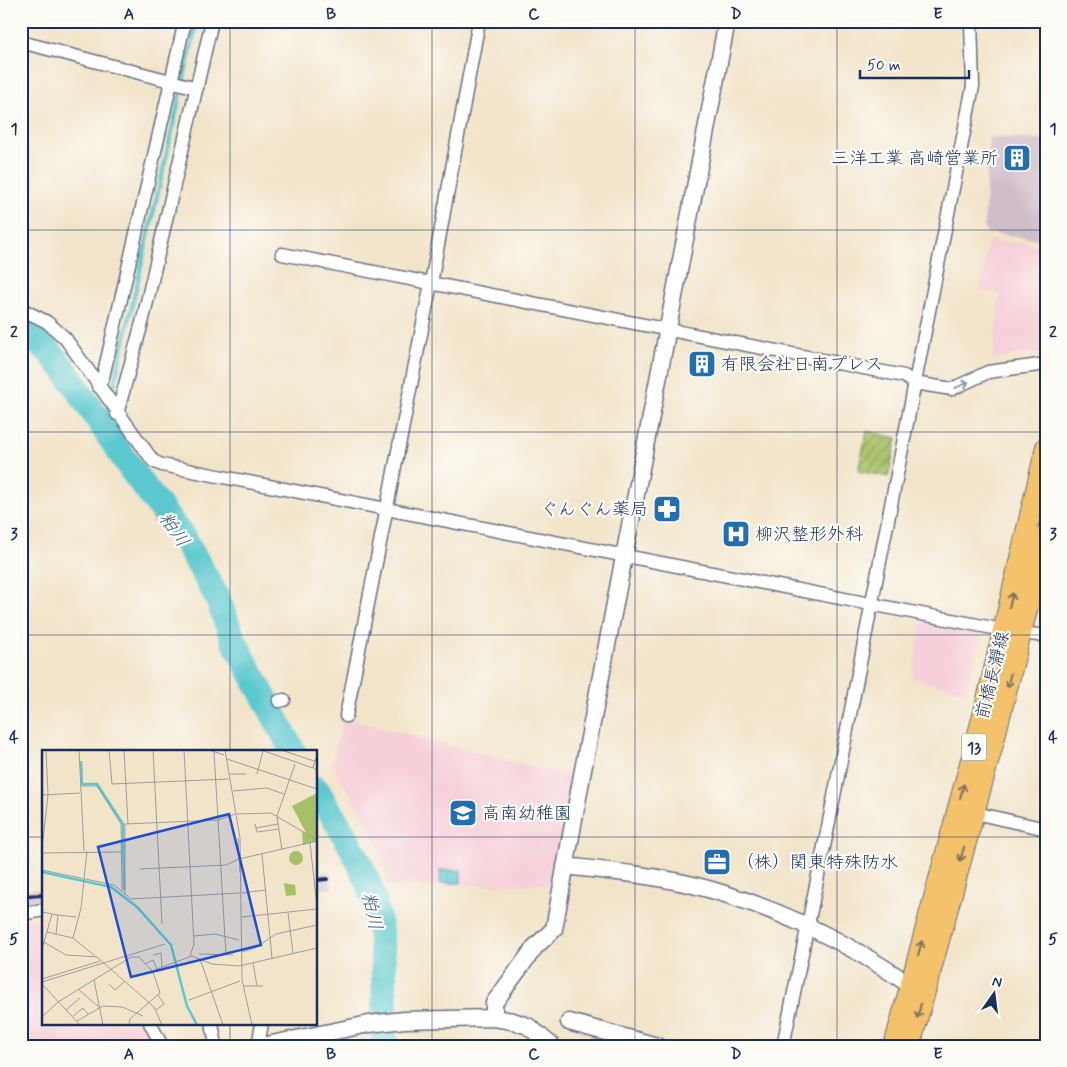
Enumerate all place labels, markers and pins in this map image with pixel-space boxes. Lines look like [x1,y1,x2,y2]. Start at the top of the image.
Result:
building icon: 三洋工業 高崎営業所 [1002,143,1032,173]
place label: 三洋工業 高崎営業所 [831,147,998,171]
building icon: 有限会社日南プレス [687,349,717,379]
place label: 有限会社日南プレス [721,353,883,377]
pharmacy icon: ぐんぐん薬局 [652,494,682,524]
place label: ぐんぐん薬局 [540,498,648,522]
hospital icon: 柳沢整形外科 [721,519,751,549]
place label: 柳沢整形外科 [755,523,863,547]
school or university icon: 高南幼稚園 [448,798,478,828]
place label: 高南幼稚園 [482,802,572,826]
office icon: （株）関東特殊防水 [702,847,732,877]
place label: （株）関東特殊防水 [736,851,898,875]

